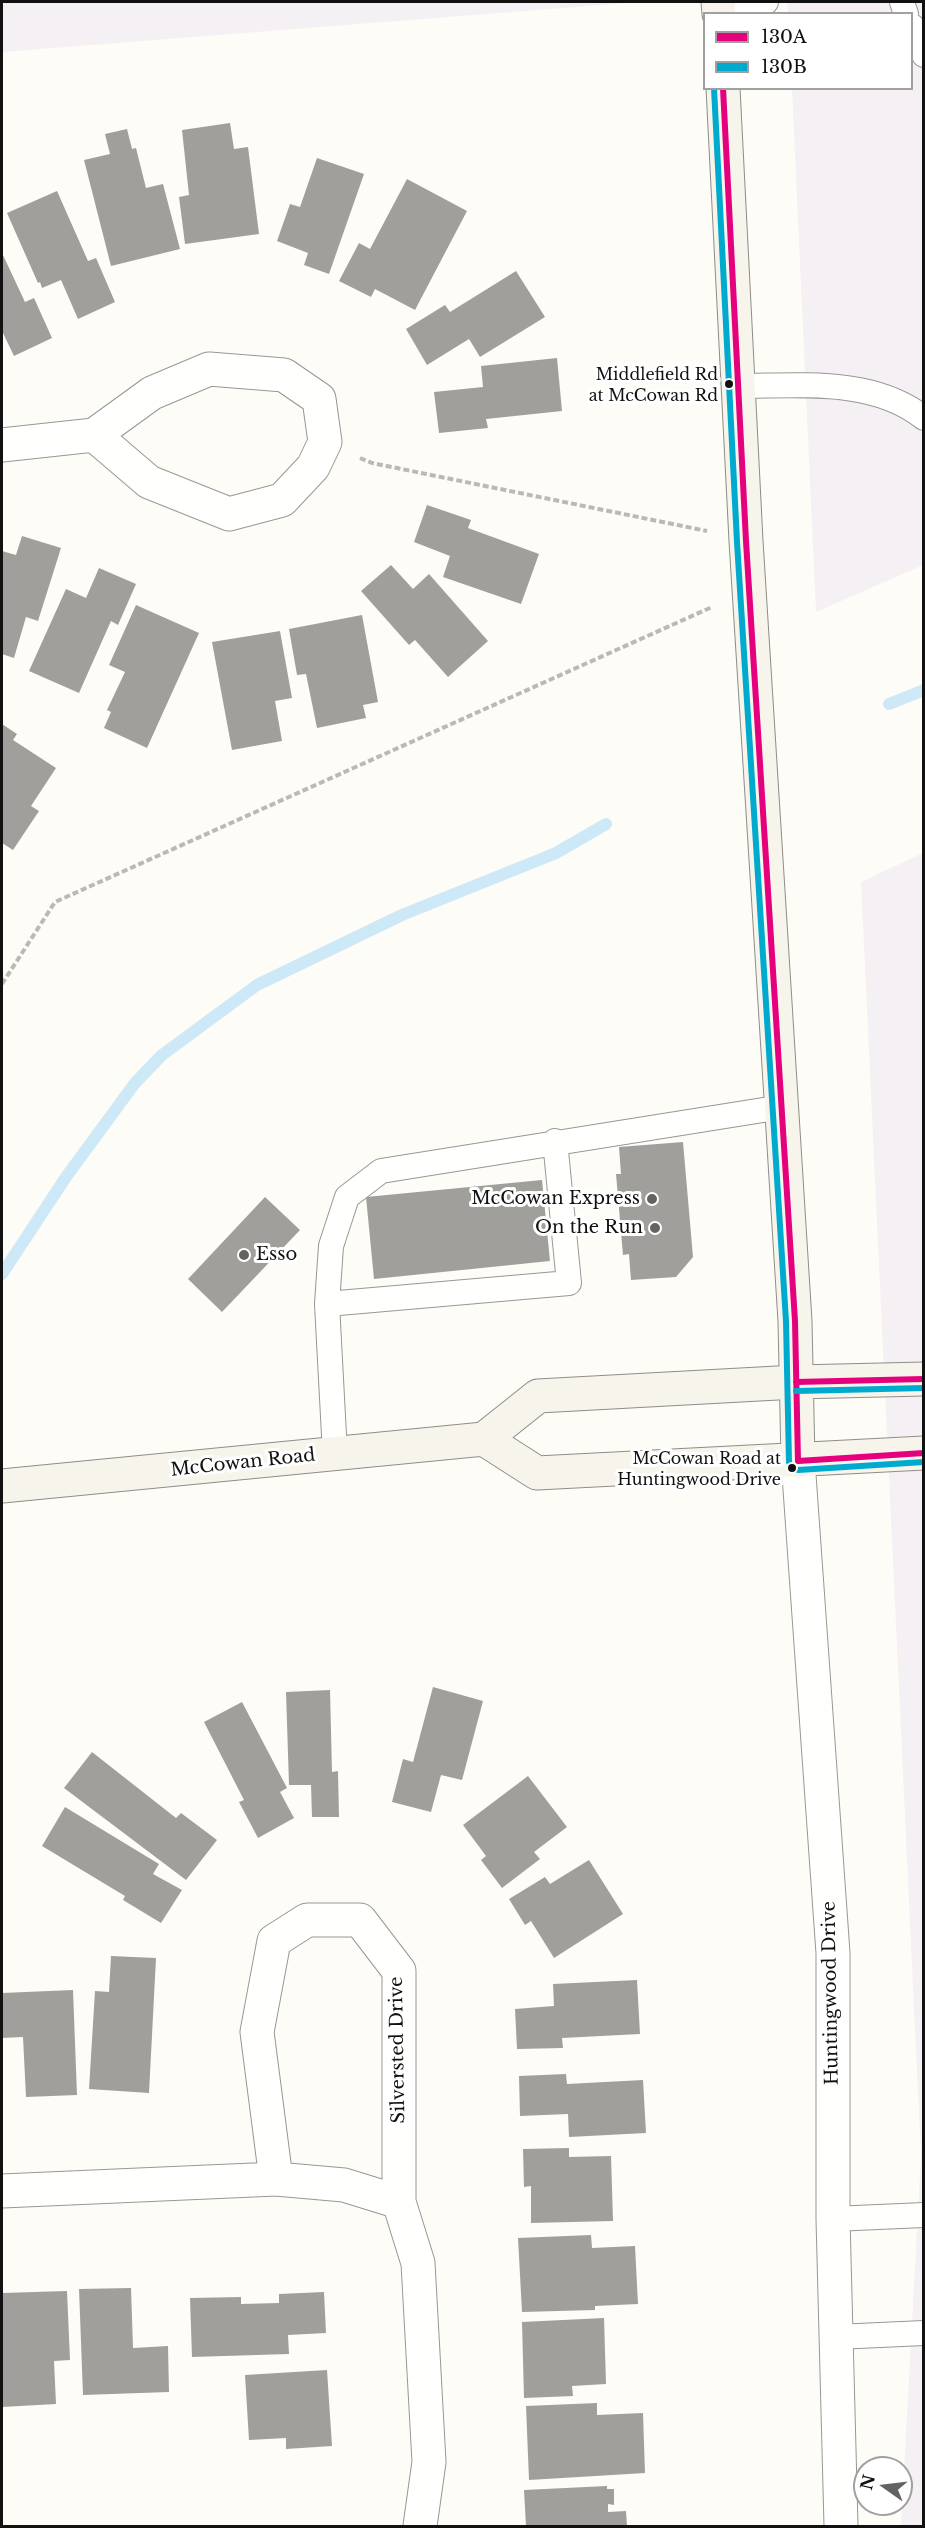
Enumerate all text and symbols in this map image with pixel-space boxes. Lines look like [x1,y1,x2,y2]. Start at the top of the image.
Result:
legend [703,12,913,90]
text: 130A [761,26,807,48]
text: 130B [761,56,807,78]
place label: Middlefield Rd at McCowan Rd [589,365,718,403]
marker: Middlefield Rd at McCowan Rd [723,378,735,390]
place label: McCowan Express [471,1188,640,1210]
marker: McCowan Express [645,1192,659,1206]
place label: On the Run [535,1217,643,1239]
marker: On the Run [648,1221,662,1235]
place label: Esso [256,1244,297,1266]
marker: Esso [237,1248,251,1262]
street label: McCowan Road [170,1445,316,1481]
place label: McCowan Road at Huntingwood Drive [617,1449,781,1487]
marker: McCowan Road at Huntingwood Drive [786,1462,798,1474]
street label: Huntingwood Drive [819,1901,843,2085]
street label: Silversted Drive [386,1976,410,2124]
north arrow [853,2456,913,2516]
text: N [856,2472,879,2492]

